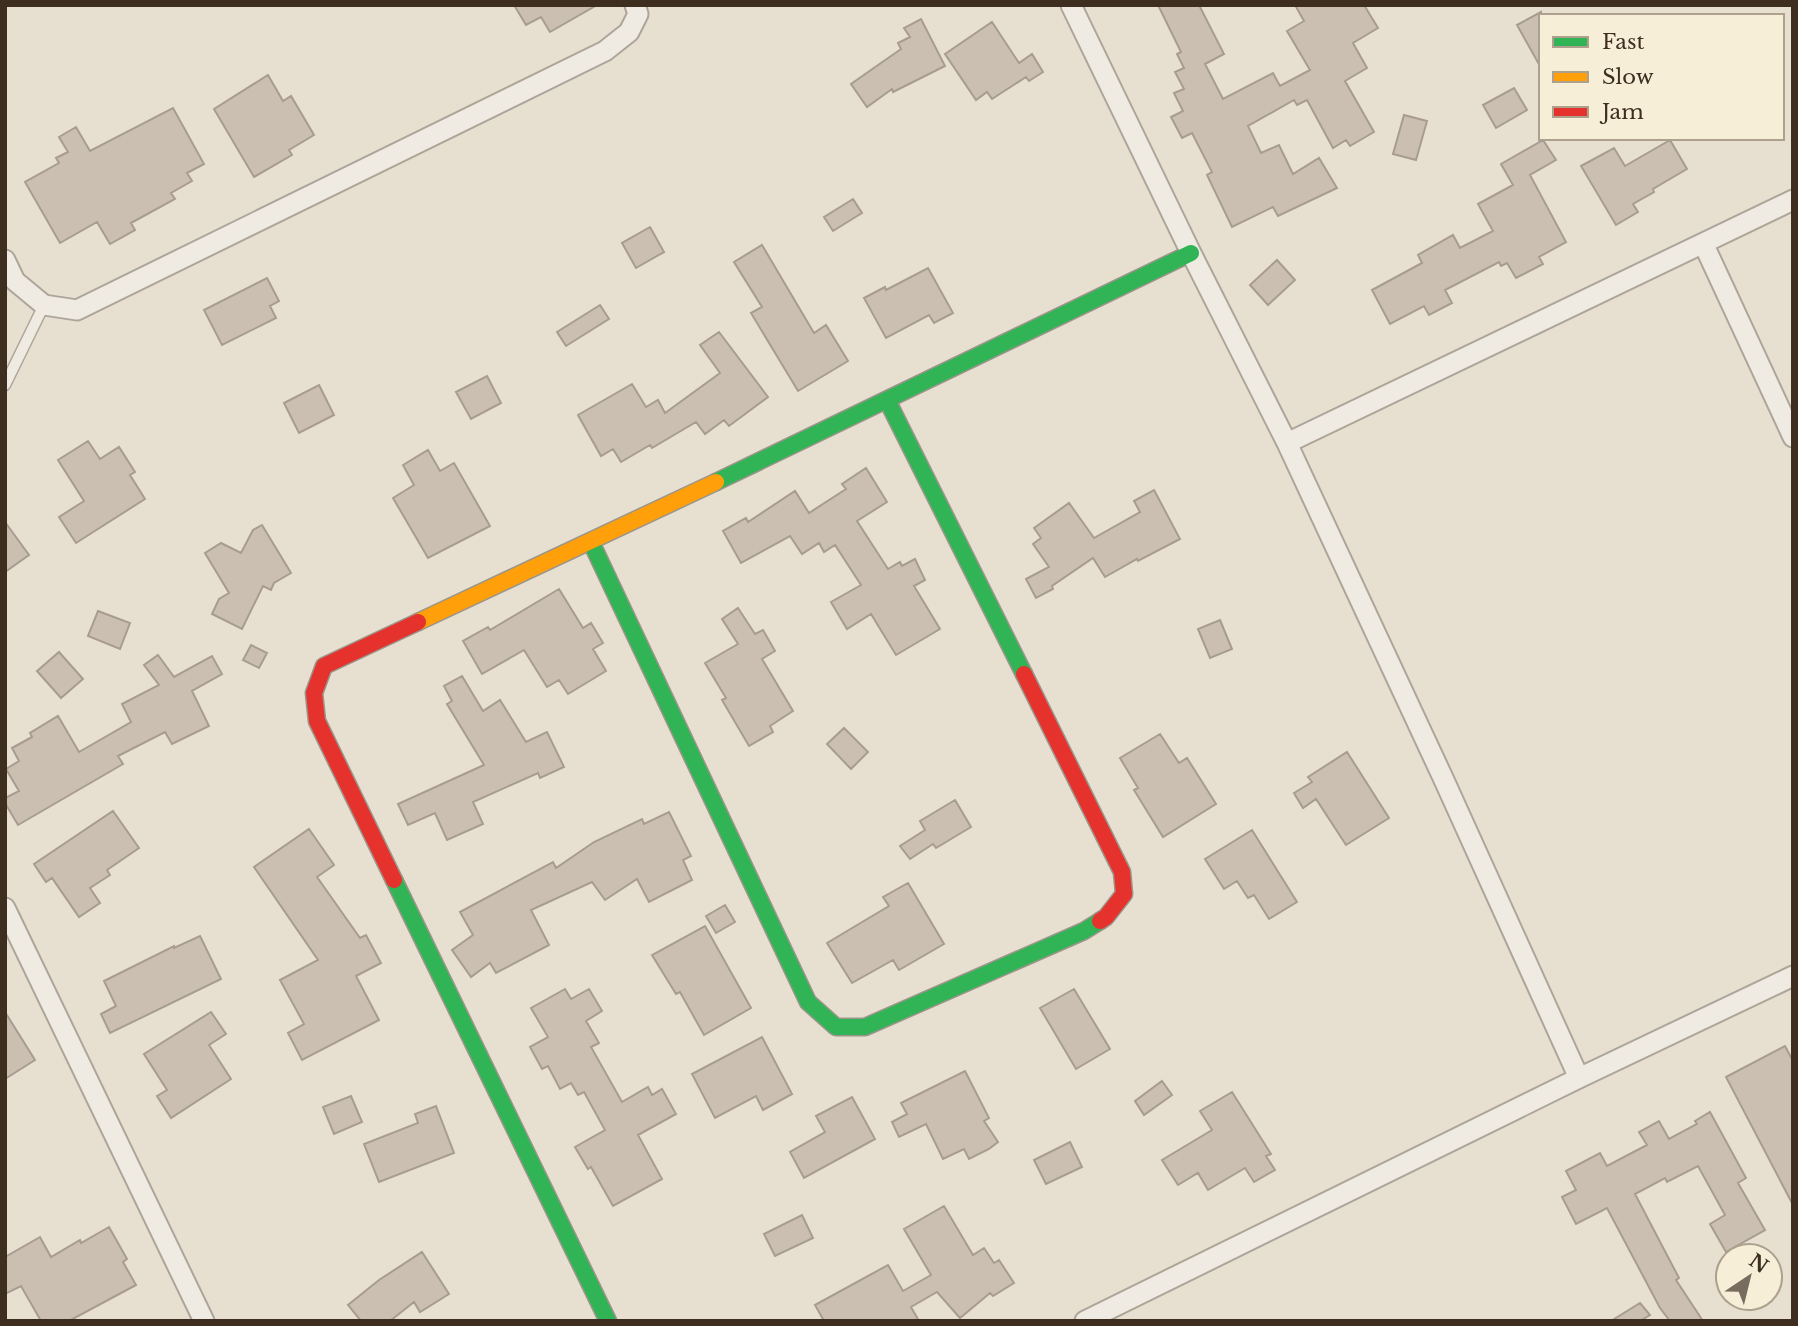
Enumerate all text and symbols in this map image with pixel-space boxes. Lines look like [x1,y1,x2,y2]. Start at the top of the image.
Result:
legend [1539,14,1784,140]
text: Fast [1602,29,1644,55]
text: Slow [1602,64,1654,90]
text: Jam [1599,99,1644,125]
north arrow [1714,1242,1784,1312]
text: N [1745,1249,1772,1278]

